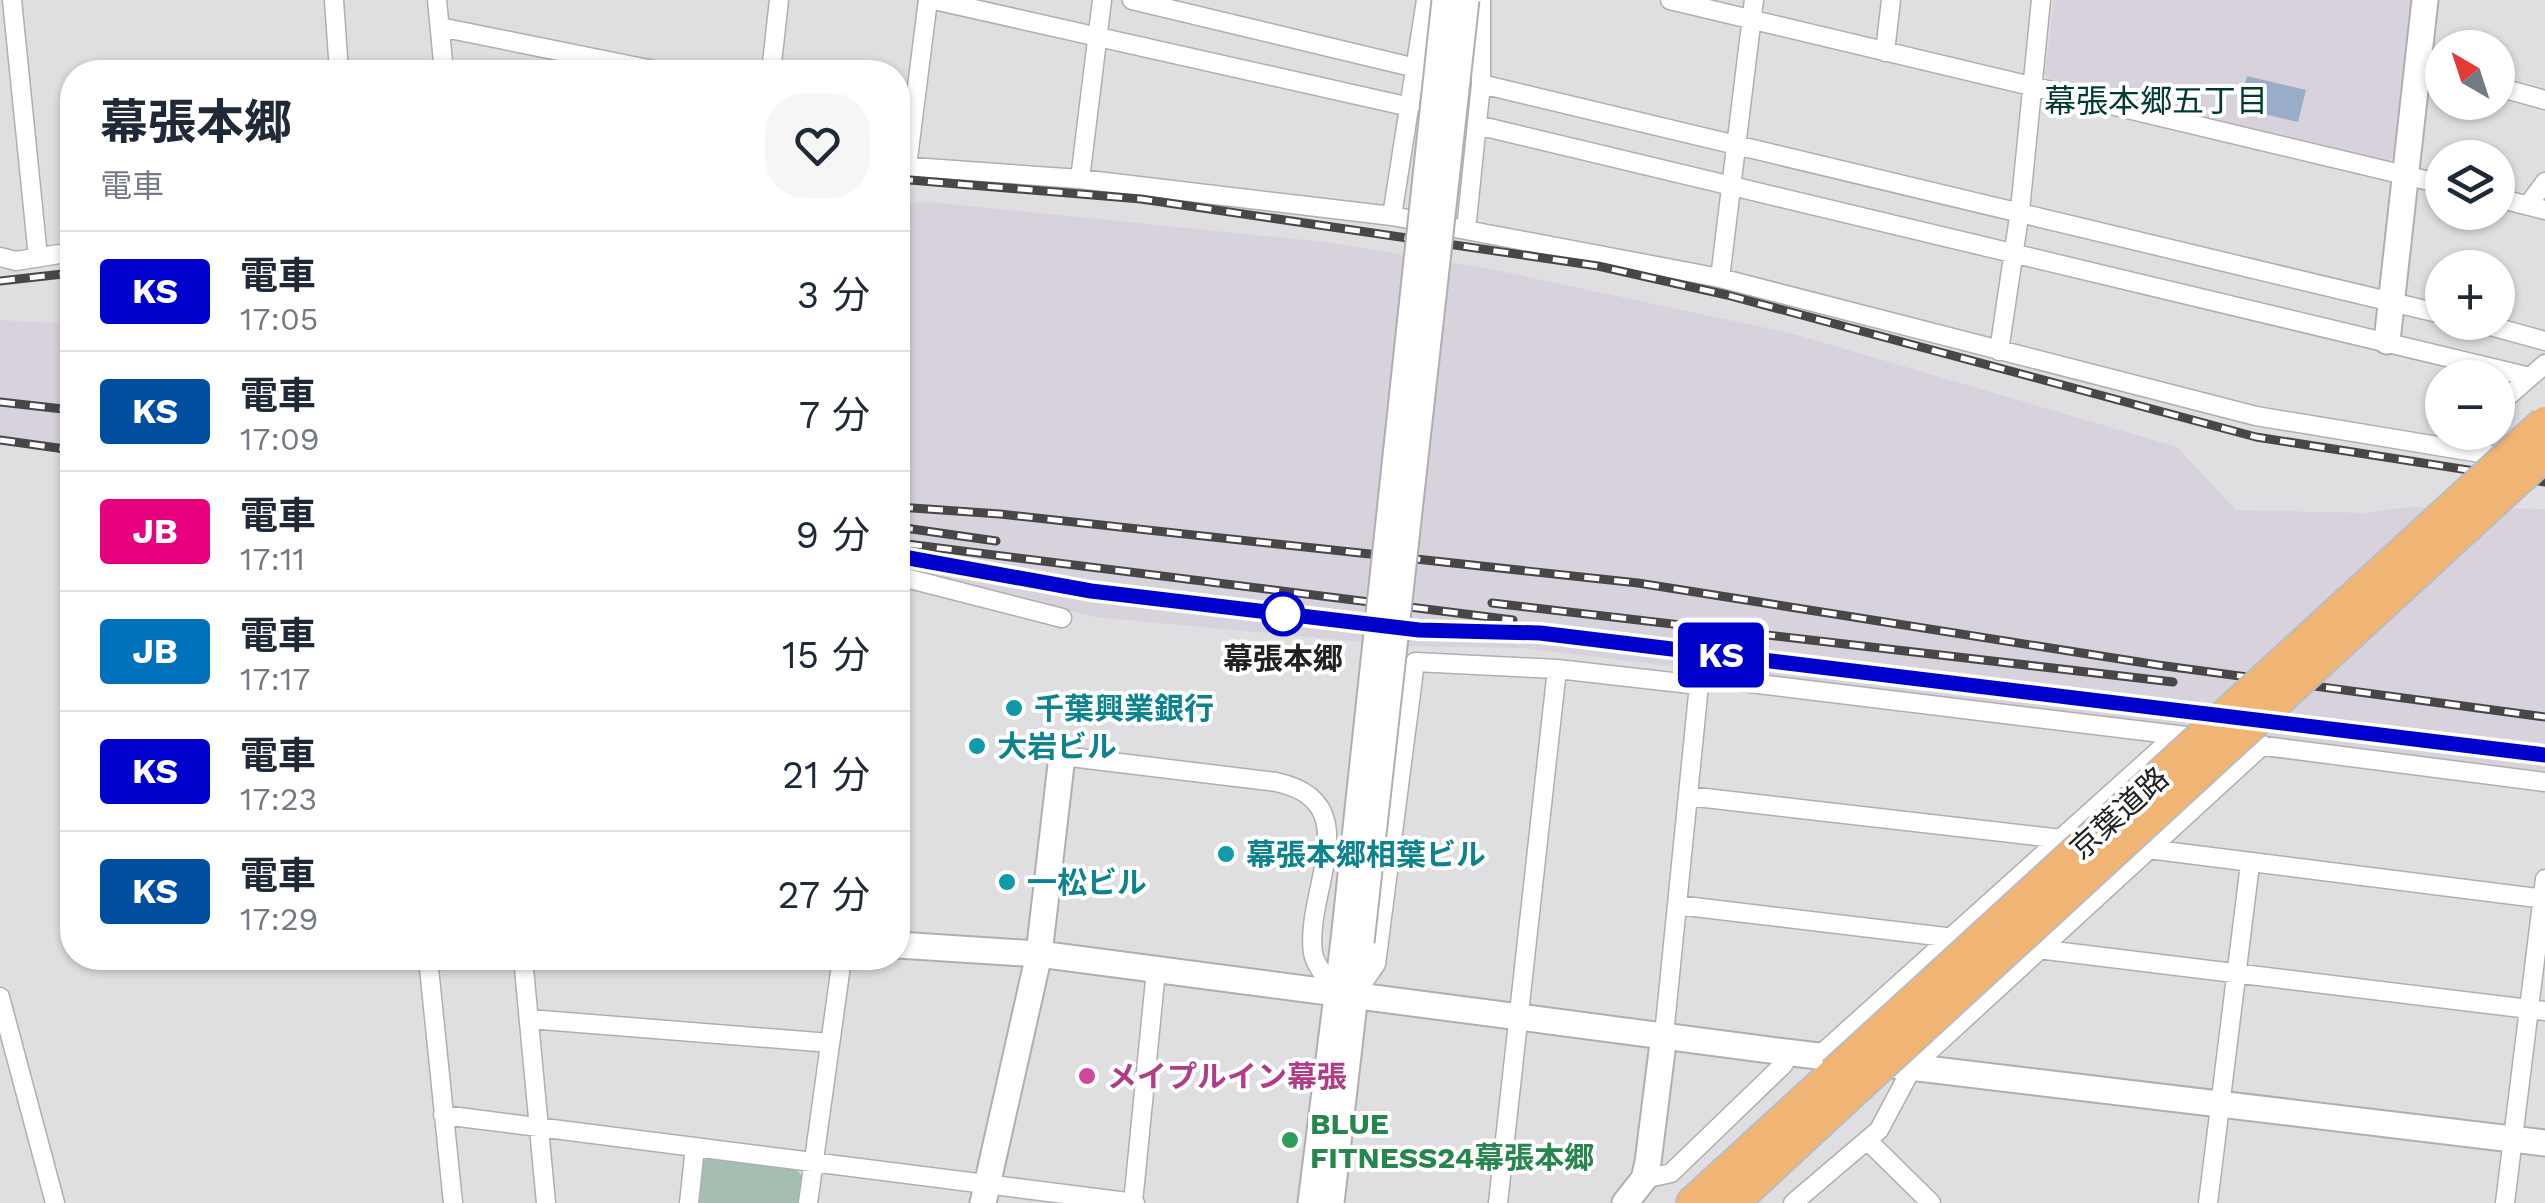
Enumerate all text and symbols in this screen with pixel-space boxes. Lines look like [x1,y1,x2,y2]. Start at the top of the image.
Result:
north arrow [2425,30,2515,120]
map controls [2425,30,2515,450]
district label: 幕張本郷五丁目 [2044,82,2268,120]
button: heart [765,93,870,198]
text: 幕張本郷 [100,94,292,151]
button: layers [2425,140,2515,230]
text: 電車 [100,167,164,205]
button: + [2425,250,2515,340]
text: 電車 [240,254,316,298]
text: KS [132,270,178,312]
text: 3 分 [797,273,870,317]
text: 17:05 [240,300,318,338]
button: − [2425,360,2515,450]
text: 電車 [240,374,316,418]
text: KS [132,390,178,432]
text: 7 分 [799,393,870,437]
text: 17:09 [240,420,320,458]
text: 電車 [240,494,316,538]
text: JB [132,510,178,552]
text: 9 分 [796,513,870,557]
text: 17:11 [240,540,305,578]
marker: 幕張本郷 [1262,593,1304,635]
text: 電車 [240,614,316,658]
line badge: KS [1676,622,1766,688]
text: JB [132,630,178,672]
text: 15 分 [782,633,870,677]
text: KS [1698,634,1744,676]
place label: 幕張本郷 [1223,641,1343,676]
text: 17:17 [240,660,310,698]
place label: 千葉興業銀行 [1034,691,1214,726]
marker: 千葉興業銀行 [1003,697,1025,719]
place label: 大岩ビル [997,729,1117,764]
text: 電車 [240,734,316,778]
marker: 大岩ビル [966,735,988,757]
text: KS [132,750,178,792]
text: 21 分 [782,753,870,797]
street label: 京葉道路 [2063,760,2175,866]
text: 17:23 [240,780,317,818]
place label: 幕張本郷相葉ビル [1246,837,1486,872]
marker: 幕張本郷相葉ビル [1215,843,1237,865]
text: 電車 [240,854,316,898]
place label: 一松ビル [1027,865,1147,900]
text: KS [132,870,178,912]
marker: 一松ビル [996,871,1018,893]
text: 27 分 [777,873,870,917]
text: 17:29 [240,900,318,938]
place label: メイプルイン幕張 [1107,1059,1347,1094]
marker: メイプルイン幕張 [1076,1065,1098,1087]
place label: BLUE FITNESS24幕張本郷 [1310,1106,1594,1175]
marker: BLUE FITNESS24幕張本郷 [1279,1129,1301,1151]

